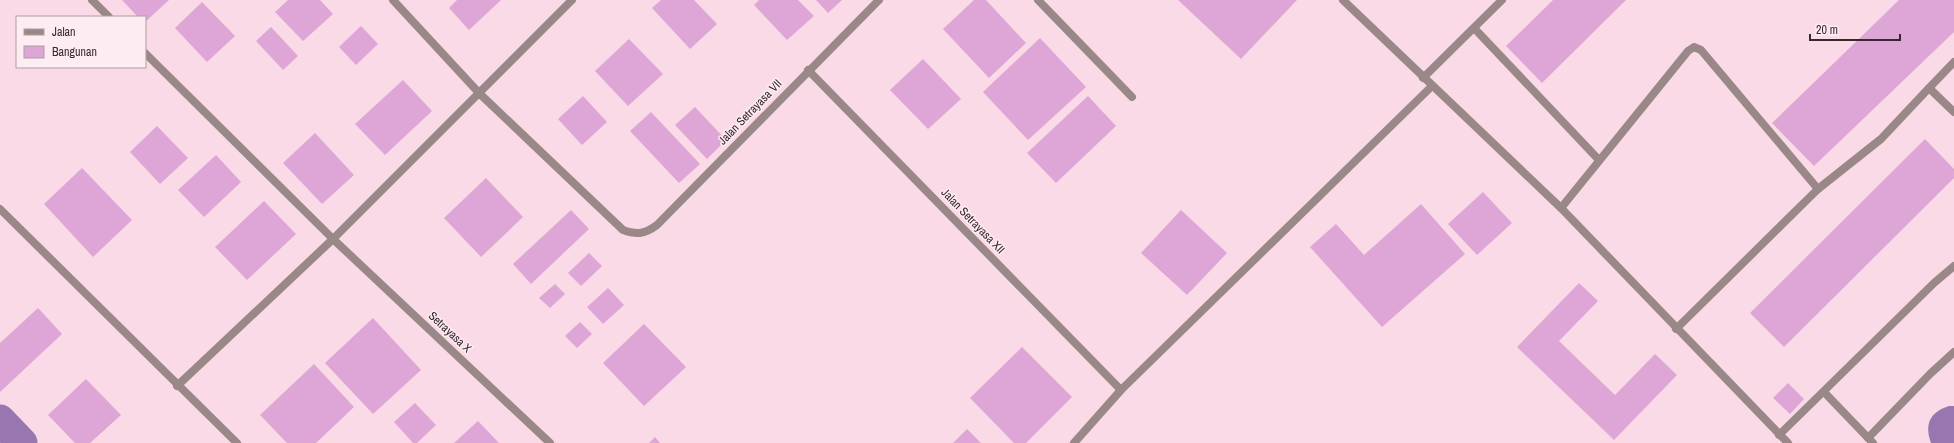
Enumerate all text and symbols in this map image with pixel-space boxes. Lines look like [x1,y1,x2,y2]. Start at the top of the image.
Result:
legend [16,16,146,68]
scale bar [1810,16,1900,42]
text: 20 m [1816,22,1838,38]
text: Jalan [52,24,76,40]
text: Bangunan [52,44,97,60]
street label: Jalan Setrayasa VII [715,76,785,148]
street label: Jalan Setrayasa XII [938,185,1008,257]
street label: Setrayasa X [425,308,475,356]

